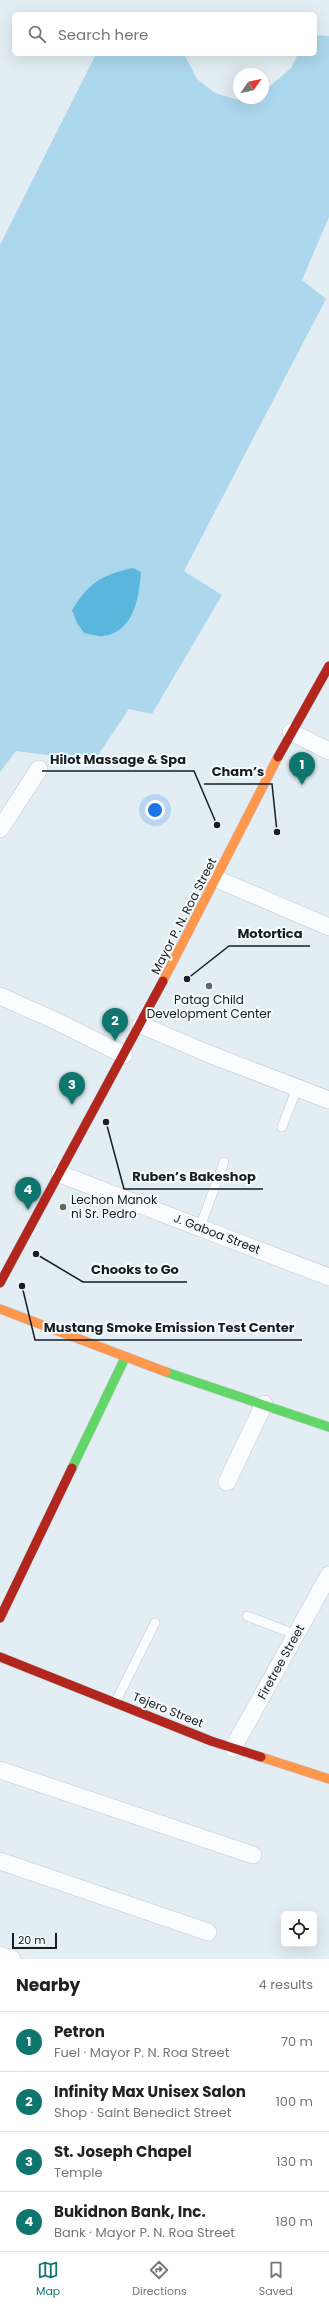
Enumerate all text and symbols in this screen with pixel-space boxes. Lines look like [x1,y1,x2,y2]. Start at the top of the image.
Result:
search box [12,12,317,56]
icon: search [26,23,48,45]
text: Search here [58,24,148,45]
north arrow [233,68,269,104]
callout: Hilot Massage & Spa [42,746,194,771]
text: Hilot Massage & Spa [50,750,186,769]
pin: 1 [289,752,315,785]
callout: Cham’s [204,759,272,784]
text: Cham’s [212,762,264,781]
your location [145,800,165,820]
street label: Mayor P. N. Roa Street [147,855,220,977]
callout: Motortica [229,921,310,946]
text: Motortica [237,924,303,943]
marker: Patag Child Development Center [204,981,214,991]
place label: Patag Child Development Center [147,991,272,1022]
pin: 2 [102,1008,128,1041]
pin: 3 [59,1072,85,1105]
callout: Ruben’s Bakeshop [124,1164,263,1189]
text: Ruben’s Bakeshop [132,1167,256,1186]
pin: 4 [15,1177,41,1210]
place label: Lechon Manok ni Sr. Pedro [71,1191,158,1222]
marker: Lechon Manok ni Sr. Pedro [58,1202,68,1212]
street label: J. Gaboa Street [171,1209,263,1258]
callout: Chooks to Go [83,1257,187,1282]
text: Chooks to Go [91,1260,179,1279]
callout: Mustang Smoke Emission Test Center [35,1315,302,1340]
text: Mustang Smoke Emission Test Center [44,1318,295,1337]
street label: Firetree Street [253,1621,308,1702]
street label: Tejero Street [130,1688,206,1731]
map controls [281,1911,317,1947]
button: locate [281,1911,317,1947]
scale bar [12,1931,57,1950]
text: 20 m [18,1932,46,1948]
text: Nearby [16,1973,80,1997]
text: 4 results [259,1975,313,1994]
text: Petron [54,2021,105,2042]
text: 1 [27,2032,31,2051]
text: 70 m [281,2032,313,2051]
text: Fuel · Mayor P. N. Roa Street [54,2043,229,2062]
text: Infinity Max Unisex Salon [54,2081,246,2102]
text: 2 [25,2092,33,2111]
text: 100 m [276,2092,313,2111]
text: Shop · Saint Benedict Street [54,2103,231,2122]
text: St. Joseph Chapel [54,2141,192,2162]
text: 3 [25,2152,33,2171]
text: 130 m [276,2152,313,2171]
text: Temple [54,2163,103,2182]
text: Bukidnon Bank, Inc. [54,2201,206,2222]
text: 4 [25,2212,33,2231]
text: 180 m [276,2212,313,2231]
text: Bank · Mayor P. N. Roa Street [54,2223,235,2242]
tab: Map [36,2259,60,2300]
tab: Directions [132,2259,187,2300]
tab: Saved [259,2259,293,2300]

